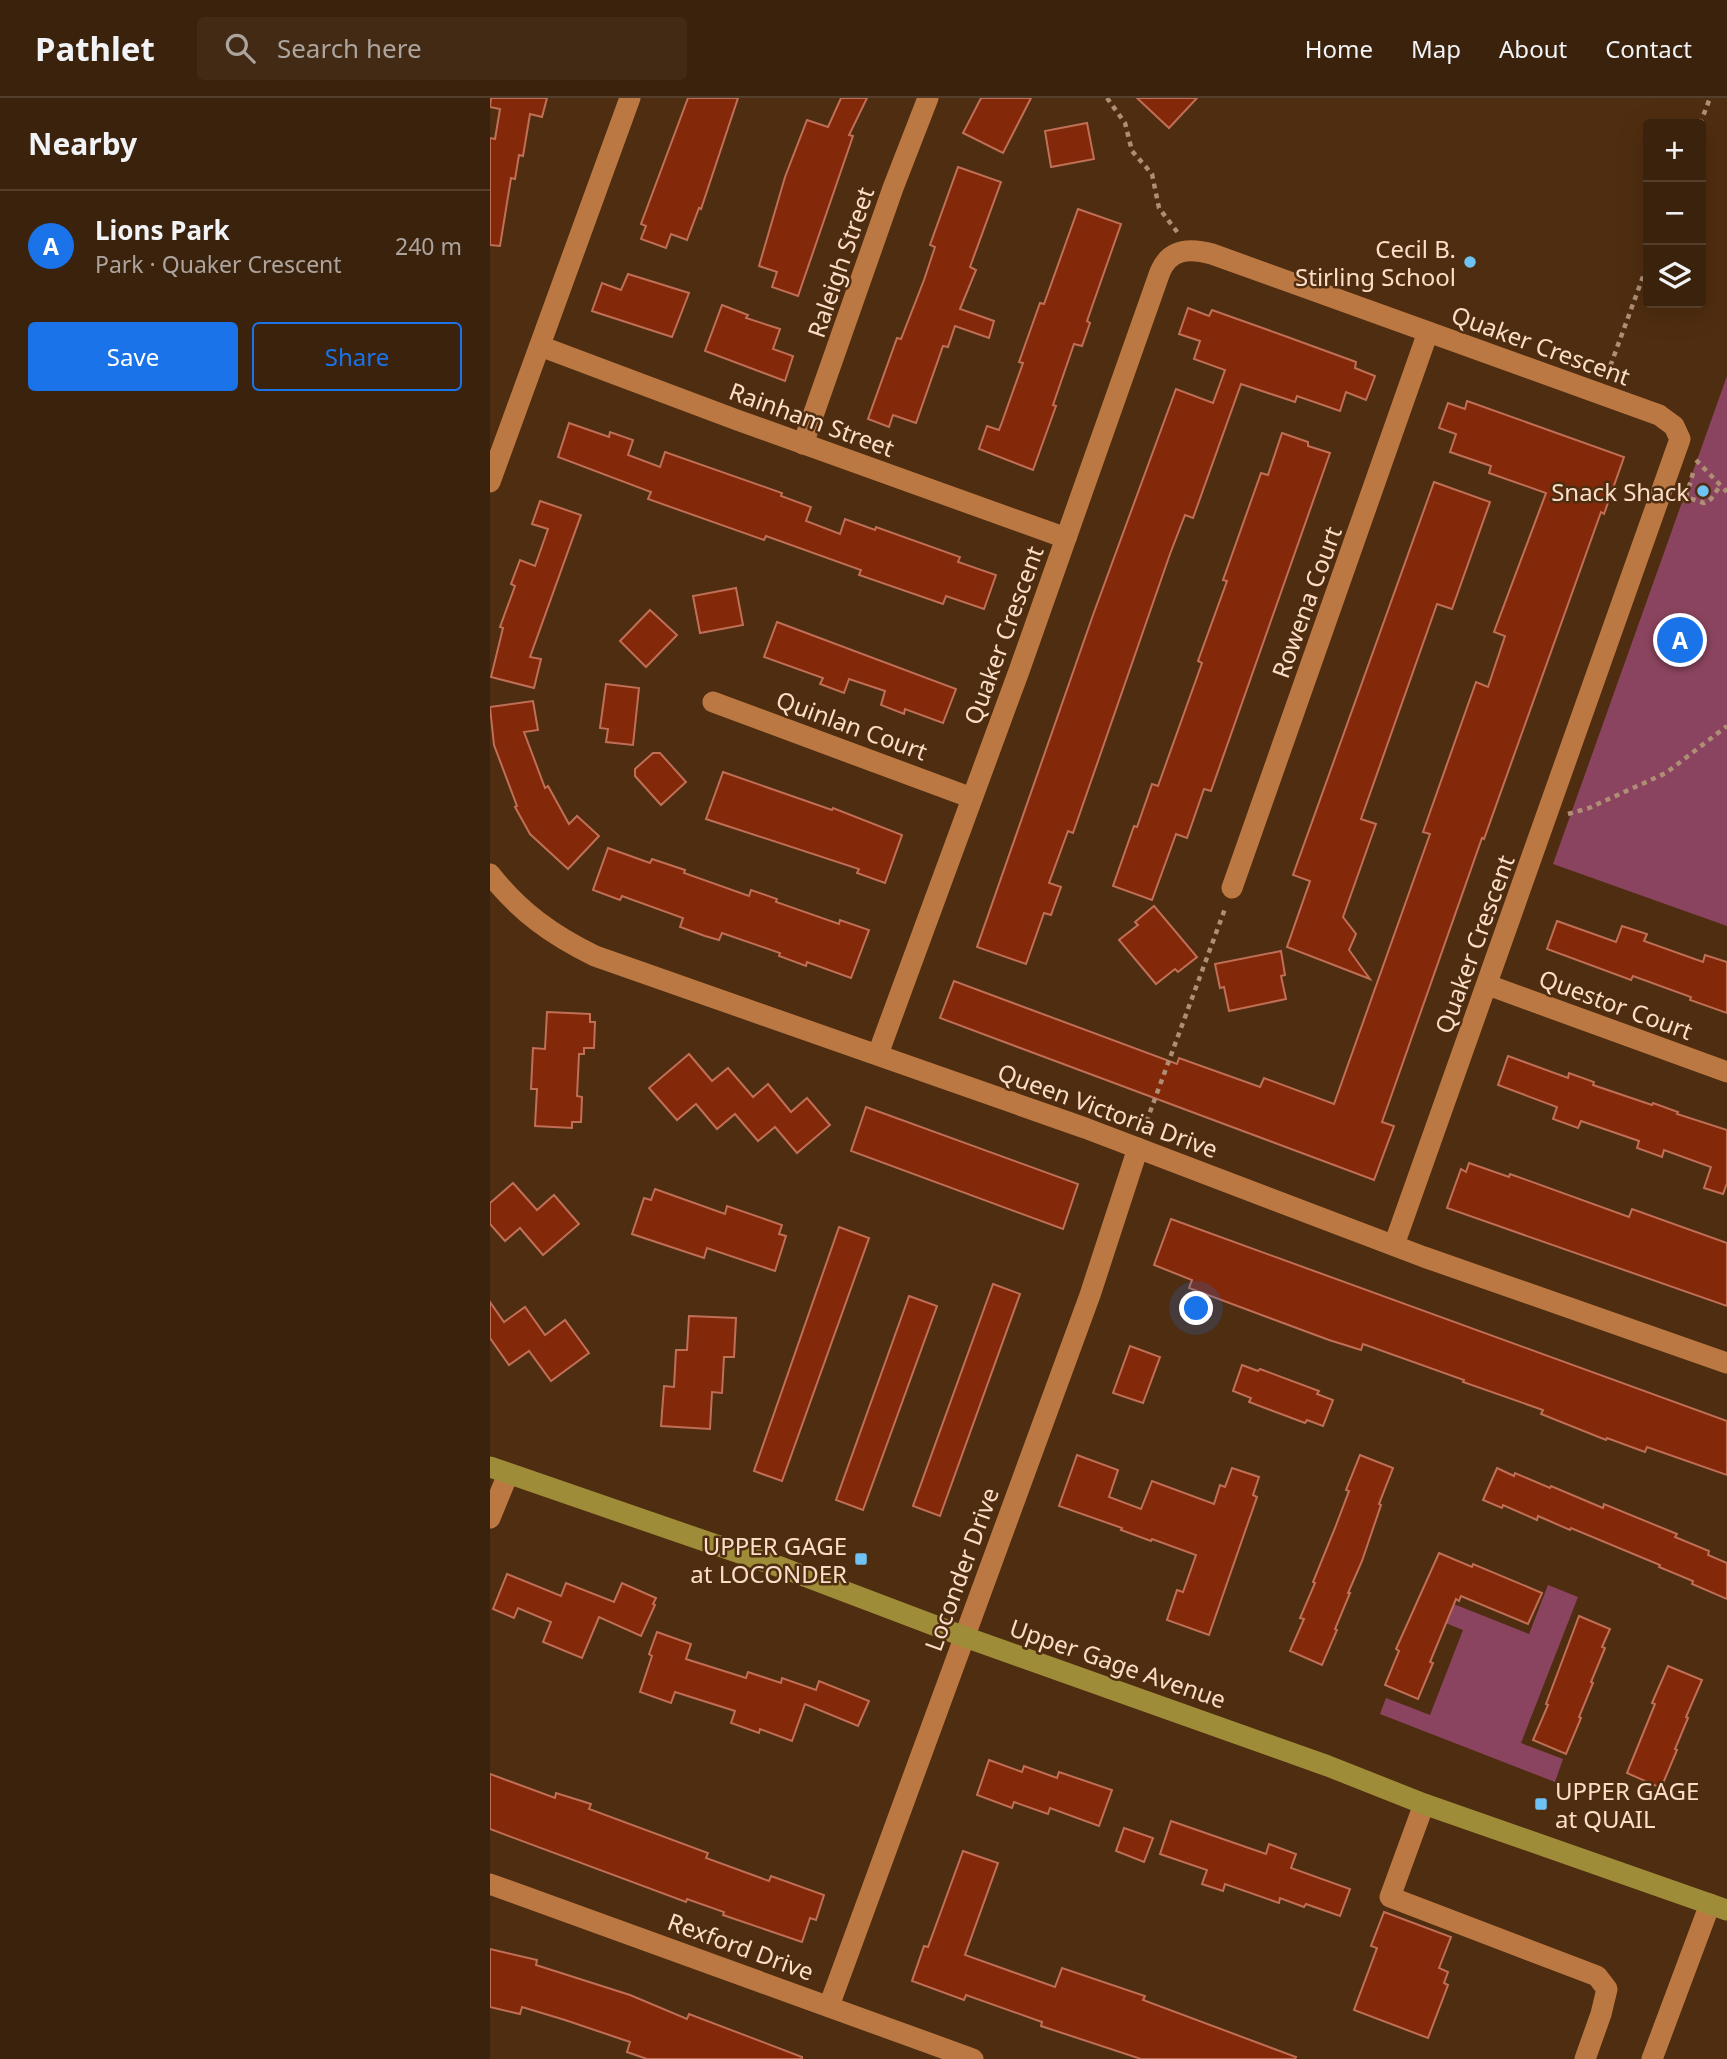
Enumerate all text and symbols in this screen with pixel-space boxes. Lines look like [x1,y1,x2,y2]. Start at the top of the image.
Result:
search box [197,17,687,80]
text: Pathlet [35,26,155,71]
icon: search [221,29,259,67]
text: Search here [277,30,422,66]
text: Home [1305,32,1373,65]
text: Map [1411,32,1461,65]
text: About [1499,32,1567,65]
text: Contact [1605,32,1692,65]
map controls [1643,119,1706,308]
button: + [1643,119,1706,182]
text: Nearby [28,123,137,164]
street label: Raleigh Street [799,182,881,342]
button: − [1643,182,1706,245]
text: Lions Park [95,212,230,248]
text: A [43,230,59,262]
text: 240 m [395,230,462,262]
place label: Cecil B. Stirling School [1295,232,1456,293]
button: layers [1643,245,1706,308]
text: Park · Quaker Crescent [95,248,342,280]
marker: Cecil B. Stirling School [1462,254,1478,270]
street label: Quaker Crescent [1447,297,1635,393]
button: Save [28,322,238,391]
button: Share [252,322,462,391]
street label: Rainham Street [725,374,899,464]
place label: Snack Shack [1551,475,1689,508]
marker: Snack Shack [1695,483,1711,499]
street label: Rowena Court [1263,521,1349,682]
street label: Quaker Crescent [955,541,1051,729]
pin: A [1657,614,1703,666]
street label: Quinlan Court [772,682,932,768]
street label: Quaker Crescent [1426,850,1522,1038]
street label: Questor Court [1535,961,1698,1047]
street label: Queen Victoria Drive [993,1055,1223,1165]
your location [1179,1291,1213,1325]
street label: Loconder Drive [916,1483,1006,1655]
place label: UPPER GAGE at LOCONDER [690,1529,847,1590]
marker: UPPER GAGE at LOCONDER [853,1551,869,1567]
street label: Upper Gage Avenue [1006,1611,1230,1715]
place label: UPPER GAGE at QUAIL [1555,1774,1699,1835]
marker: UPPER GAGE at QUAIL [1533,1796,1549,1812]
street label: Rexford Drive [663,1904,819,1988]

